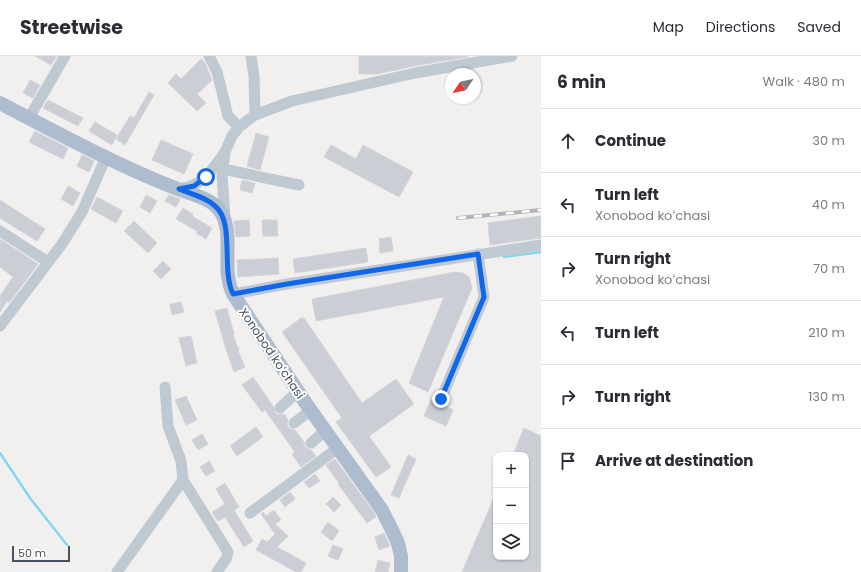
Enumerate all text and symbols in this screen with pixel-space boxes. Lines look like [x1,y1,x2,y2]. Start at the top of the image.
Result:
text: Streetwise [20,14,123,41]
text: Map [653,17,684,37]
text: Directions [706,17,775,37]
text: Saved [797,17,841,37]
north arrow [445,68,481,104]
text: 6 min [557,70,606,94]
text: Walk · 480 m [763,72,845,91]
icon: ahead [557,130,579,152]
text: Continue [595,130,666,151]
text: 30 m [812,131,845,150]
route start [197,168,215,186]
text: Turn left [595,184,659,205]
icon: left [557,194,579,216]
text: 40 m [812,195,845,214]
text: Xonobod koʻchasi [595,206,710,225]
text: Turn right [595,248,671,269]
icon: right [557,258,579,280]
text: 70 m [813,259,845,278]
text: Xonobod koʻchasi [595,270,710,289]
street label: Xonobod koʻchasi [235,304,309,402]
icon: left [557,322,579,344]
text: Turn left [595,322,659,343]
text: 210 m [808,323,845,342]
icon: right [557,386,579,408]
text: Turn right [595,386,671,407]
text: 130 m [808,387,845,406]
route end [432,390,450,408]
icon: arrive [557,450,579,472]
text: Arrive at destination [595,450,753,471]
map controls [493,452,529,560]
button: + [493,452,529,488]
button: − [493,488,529,524]
button: layers [493,524,529,560]
scale bar [12,544,70,563]
text: 50 m [18,545,46,561]

